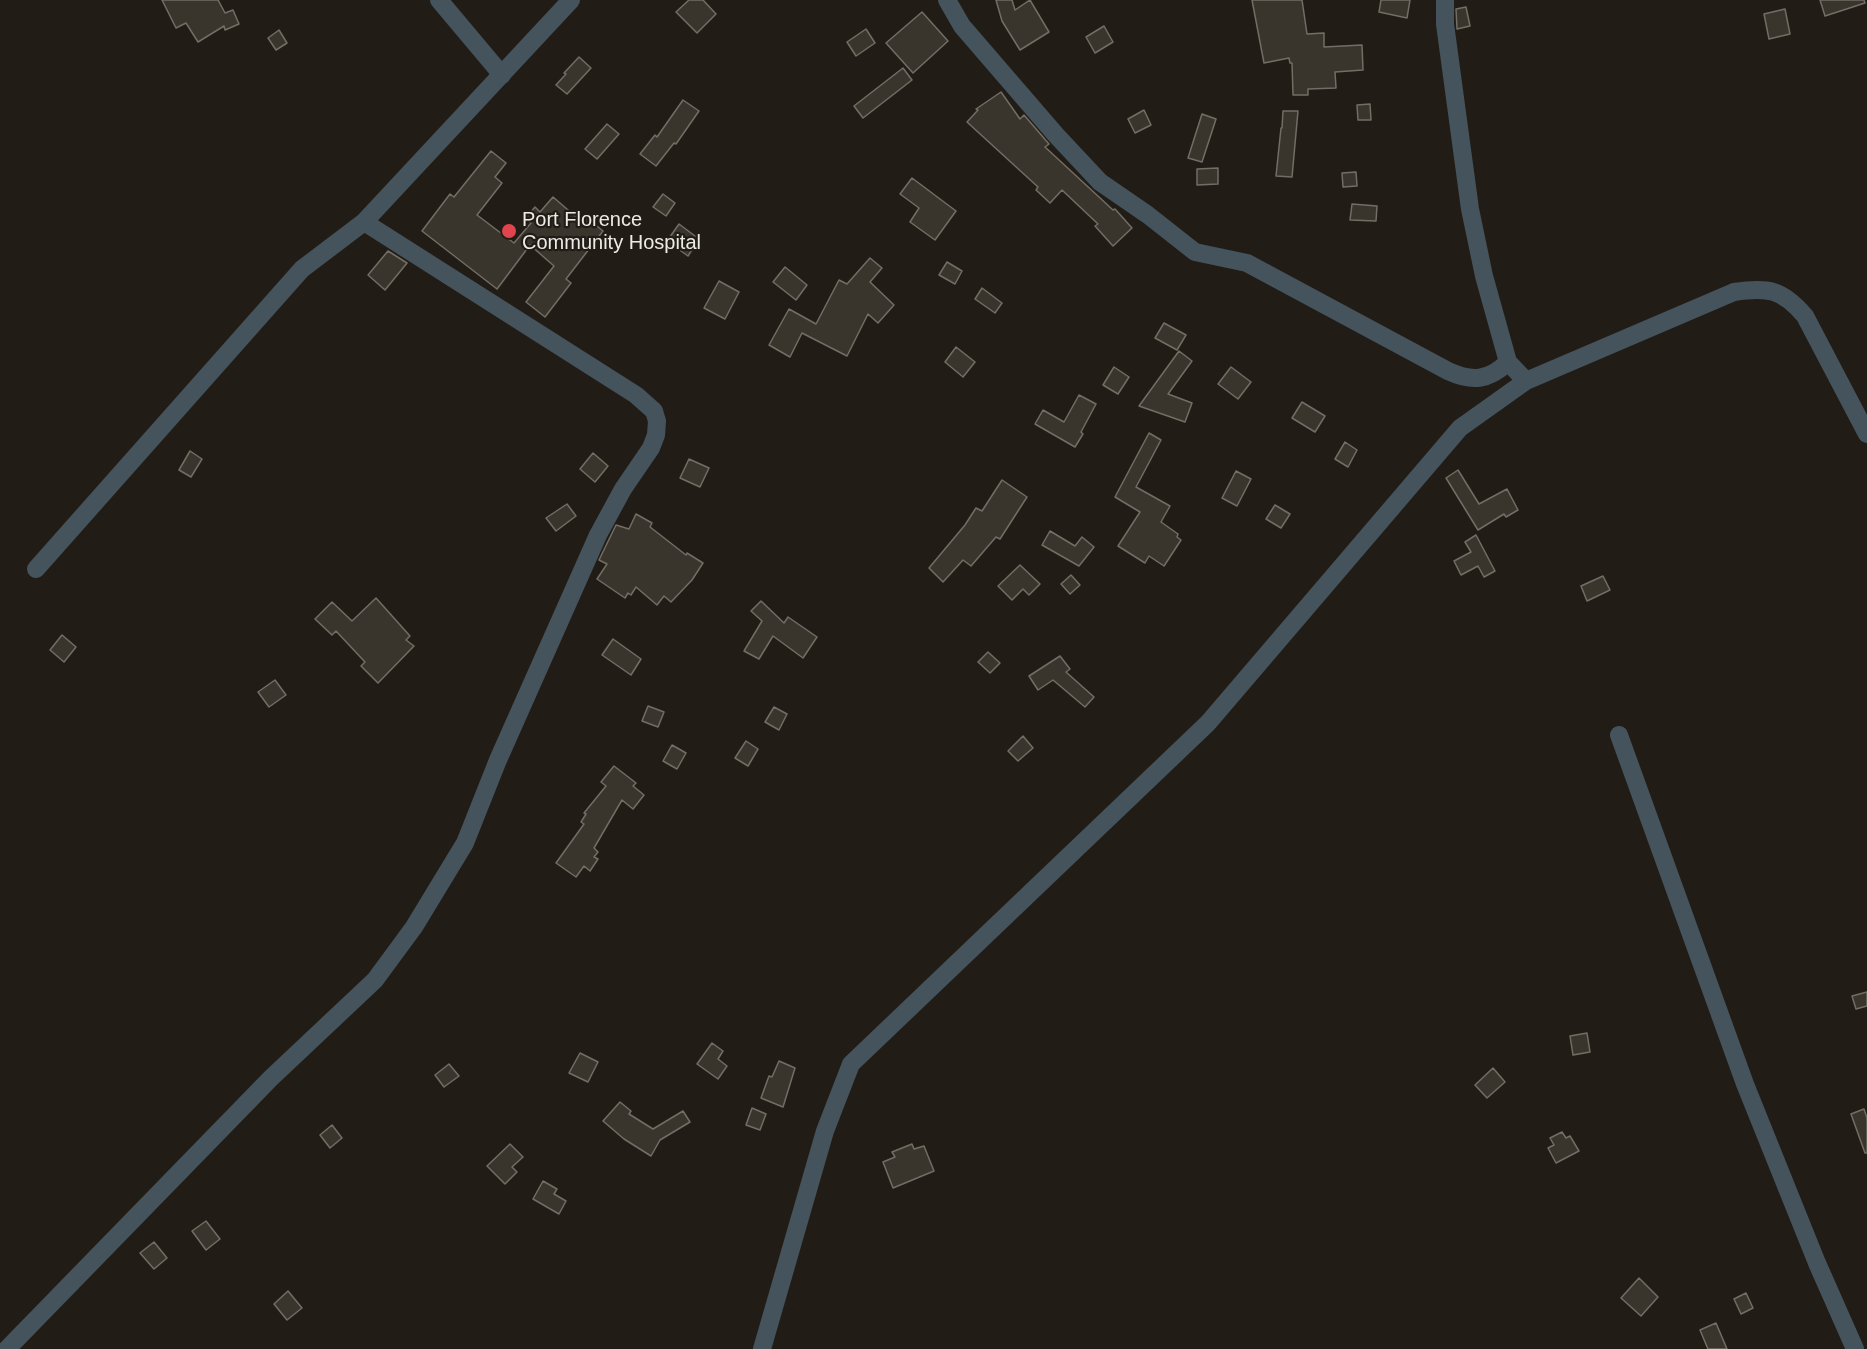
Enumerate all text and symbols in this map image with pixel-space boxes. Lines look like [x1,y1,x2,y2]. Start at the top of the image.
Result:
place label: Port Florence Community Hospital [522,208,701,255]
marker: Port Florence Community Hospital [500,222,518,240]

